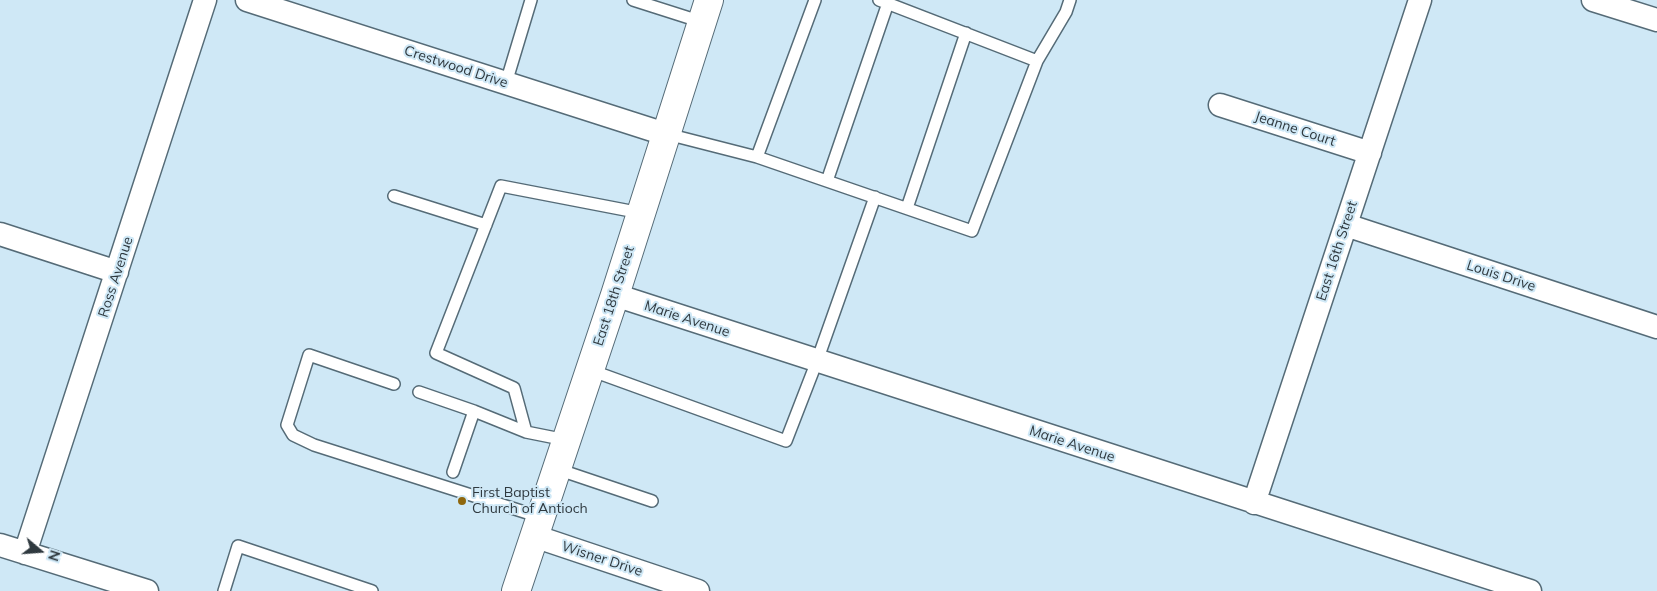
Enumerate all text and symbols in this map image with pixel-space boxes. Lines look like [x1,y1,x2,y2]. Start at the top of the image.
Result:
street label: Crestwood Drive [402,42,510,92]
street label: Jeanne Court [1253,108,1337,150]
street label: East 16th Street [1313,199,1361,303]
street label: Ross Avenue [95,235,137,319]
street label: East 18th Street [590,244,638,348]
street label: Louis Drive [1464,257,1538,295]
street label: Marie Avenue [642,297,732,341]
street label: Marie Avenue [1027,422,1117,466]
place label: First Baptist Church of Antioch [472,485,588,518]
marker: First Baptist Church of Antioch [456,495,468,507]
north arrow [15,526,65,576]
street label: Wisner Drive [559,538,645,580]
text: N [44,548,64,563]

